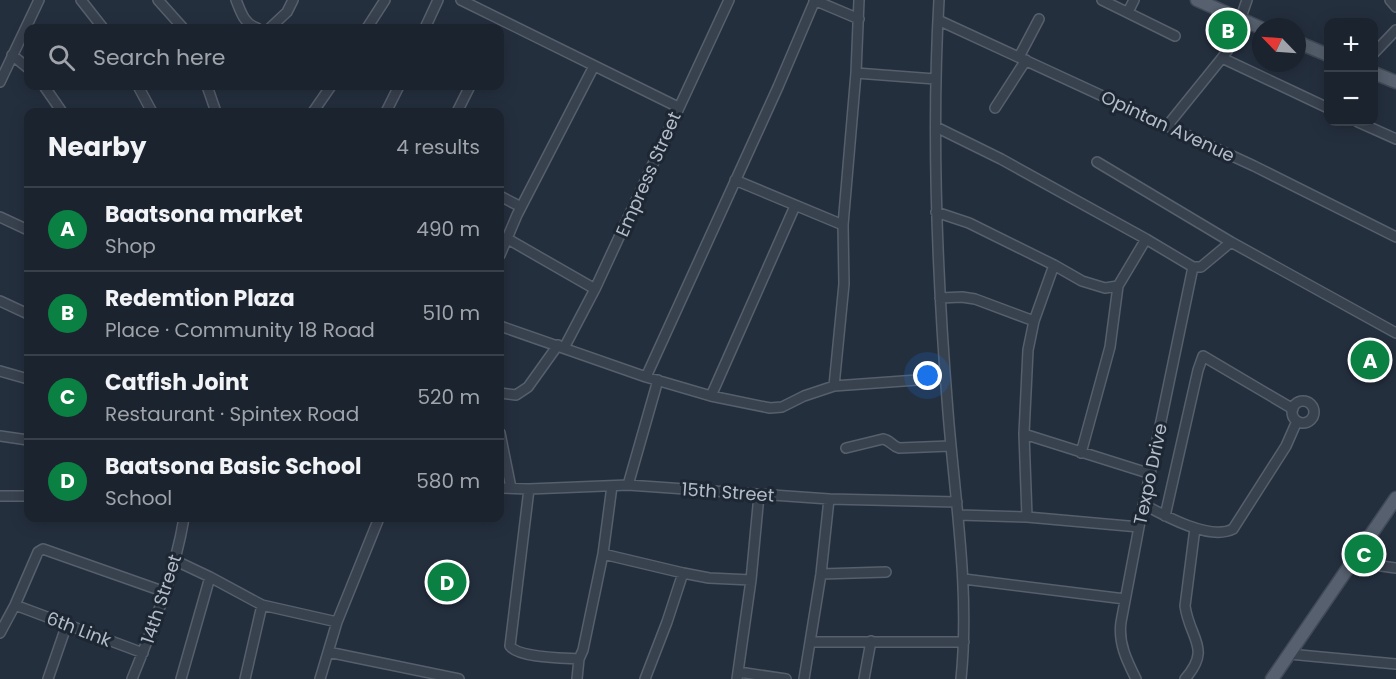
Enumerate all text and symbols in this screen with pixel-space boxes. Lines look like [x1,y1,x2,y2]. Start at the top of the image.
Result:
pin: B [1208,8,1248,52]
north arrow [1252,18,1306,72]
map controls [1324,18,1378,126]
button: + [1324,18,1378,72]
search box [24,24,504,90]
icon: search [45,41,78,74]
text: Search here [93,42,226,73]
button: − [1324,72,1378,126]
street label: Opintan Avenue [1097,84,1239,168]
street label: Empress Street [609,108,687,240]
text: Nearby [48,129,146,165]
text: 4 results [396,133,480,161]
text: Baatsona market [105,199,303,230]
text: A [60,215,75,243]
text: 490 m [416,215,480,243]
text: Shop [105,232,156,260]
text: Redemtion Plaza [105,283,295,314]
text: B [61,299,74,327]
text: 510 m [423,299,480,327]
text: Place · Community 18 Road [105,316,375,344]
pin: A [1350,338,1390,382]
your location [913,361,942,390]
text: Catfish Joint [105,367,249,398]
text: C [60,383,75,411]
text: 520 m [417,383,480,411]
text: Restaurant · Spintex Road [105,400,359,428]
street label: Texpo Drive [1127,421,1173,527]
text: Baatsona Basic School [105,451,361,482]
text: D [60,467,75,495]
text: 580 m [416,467,480,495]
street label: 15th Street [681,476,775,508]
text: School [105,484,172,512]
pin: C [1344,532,1384,576]
street label: 14th Street [135,551,187,647]
pin: D [428,560,466,604]
street label: 6th Link [43,605,116,653]

